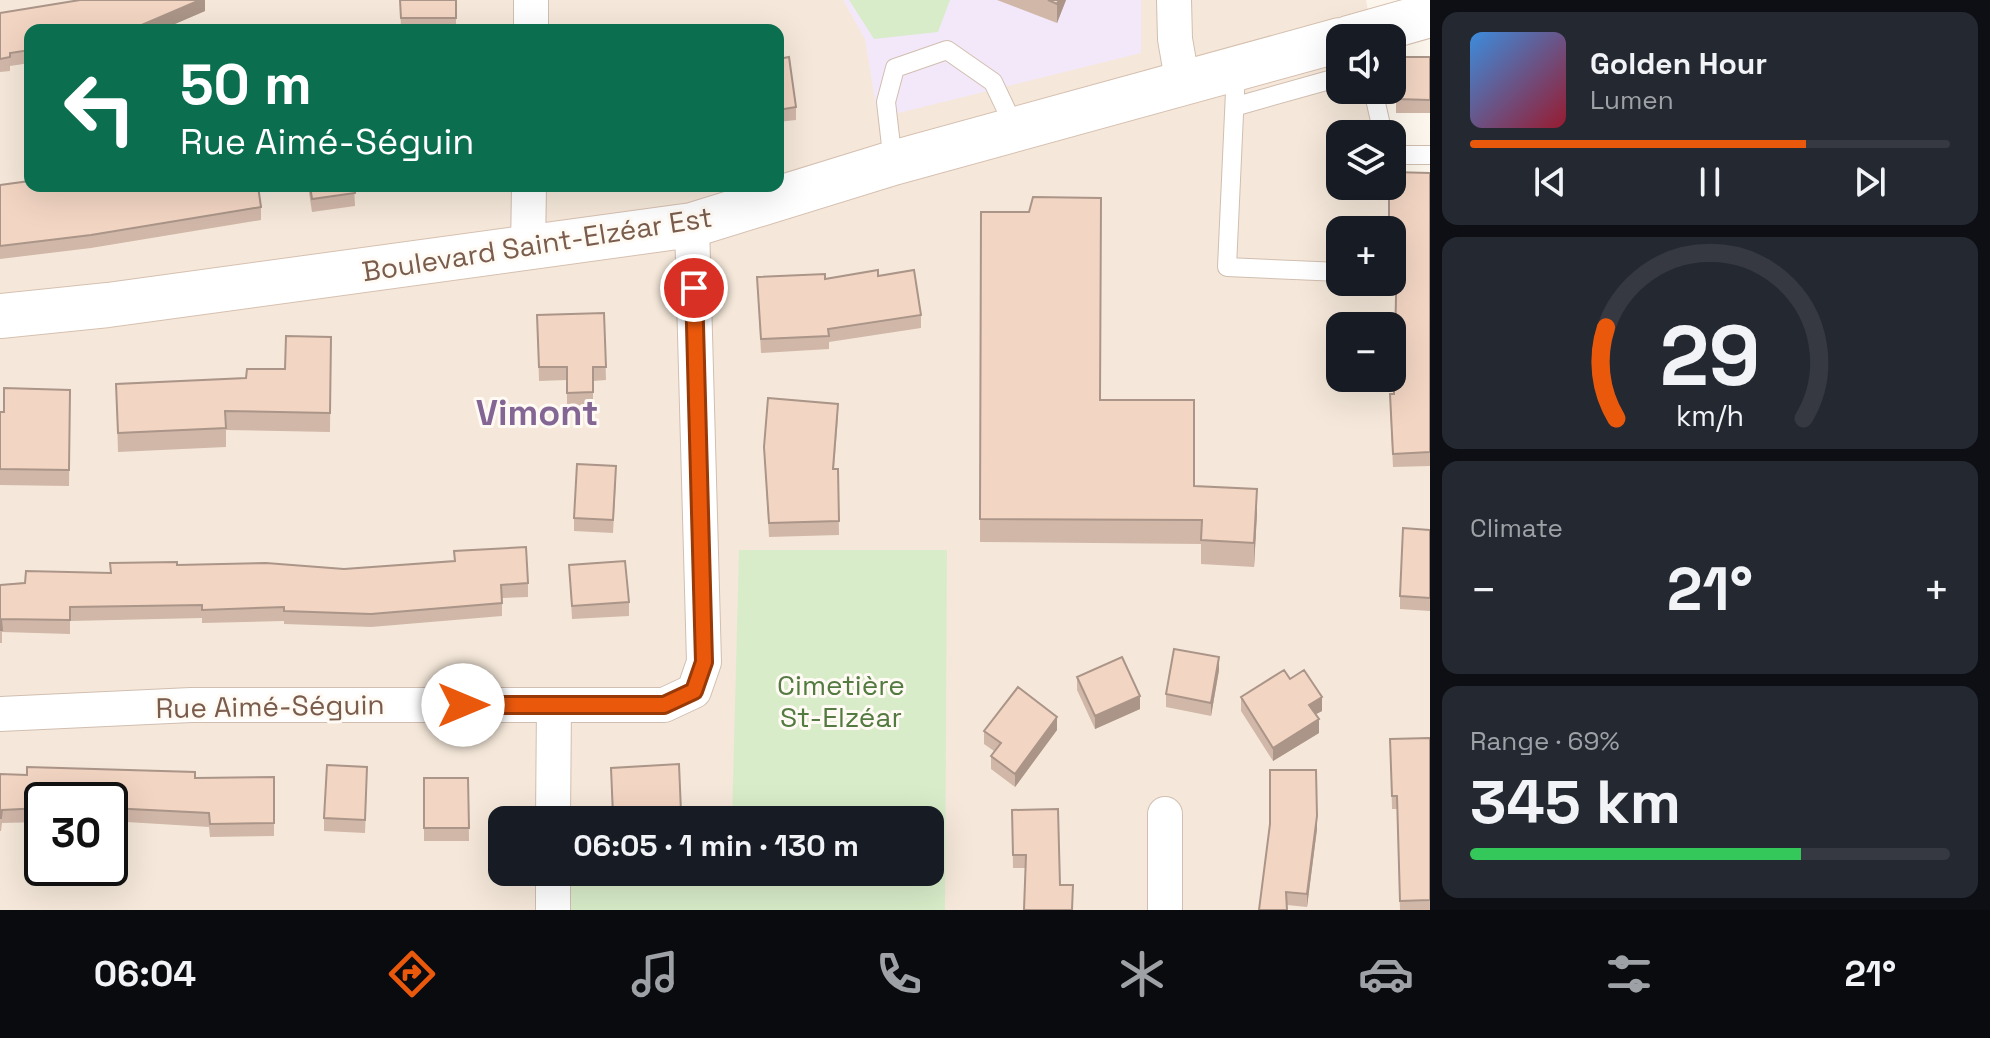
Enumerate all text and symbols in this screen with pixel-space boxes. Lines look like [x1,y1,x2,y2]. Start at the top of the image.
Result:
map controls [1326,24,1406,392]
button: sound [1326,24,1406,104]
text: Golden Hour [1590,44,1767,83]
text: 50 m [180,49,312,120]
icon: left [48,56,152,160]
text: Lumen [1590,83,1674,117]
text: Rue Aimé-Séguin [180,119,474,165]
button: layers [1326,120,1406,200]
icon: previous [1528,160,1572,204]
icon: pause [1688,160,1732,204]
icon: next [1848,160,1892,204]
street label: Boulevard Saint-Elzéar Est [359,199,715,289]
button: + [1326,216,1406,296]
pin [660,254,728,322]
icon: arrive [672,266,716,310]
text: 29 [1660,302,1760,408]
button: − [1326,312,1406,392]
district label: Vimont [476,390,598,436]
text: km/h [1676,398,1744,434]
text: Climate [1470,511,1563,545]
text: 21° [1667,551,1753,628]
text: − [1470,562,1497,618]
text: + [1923,562,1950,618]
position arrow [421,663,505,747]
park label: Cimetière St-Elzéar [777,667,905,735]
street label: Rue Aimé-Séguin [155,686,385,726]
text: Range · 69% [1470,724,1620,758]
text: 345 km [1470,764,1681,841]
speed limit sign: 30 [24,782,128,886]
text: 06:05 · 1 min · 130 m [573,826,859,865]
icon: directions [384,946,440,1002]
icon: music [627,946,683,1002]
icon: phone [871,946,927,1002]
icon: climate [1114,946,1170,1002]
icon: car [1358,946,1414,1002]
icon: filters [1601,946,1657,1002]
text: 06:04 [94,951,196,997]
text: 21° [1844,951,1896,997]

